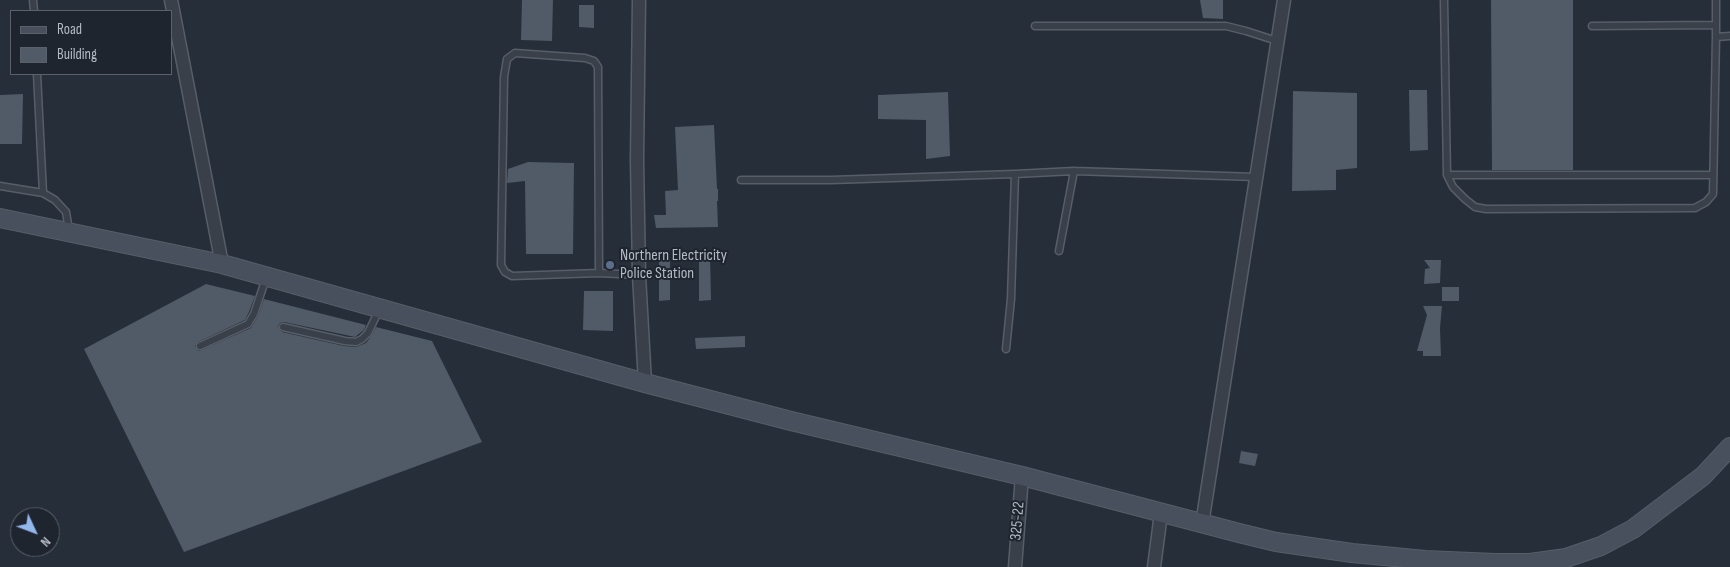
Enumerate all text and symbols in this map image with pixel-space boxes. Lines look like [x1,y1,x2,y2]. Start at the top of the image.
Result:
legend [10,10,172,75]
text: Road [57,20,82,39]
text: Building [57,45,97,64]
place label: Northern Electricity Police Station [620,246,727,284]
marker: Northern Electricity Police Station [604,259,616,271]
street label: 325-22 [1007,501,1029,541]
north arrow [10,507,60,557]
text: N [37,533,54,550]

